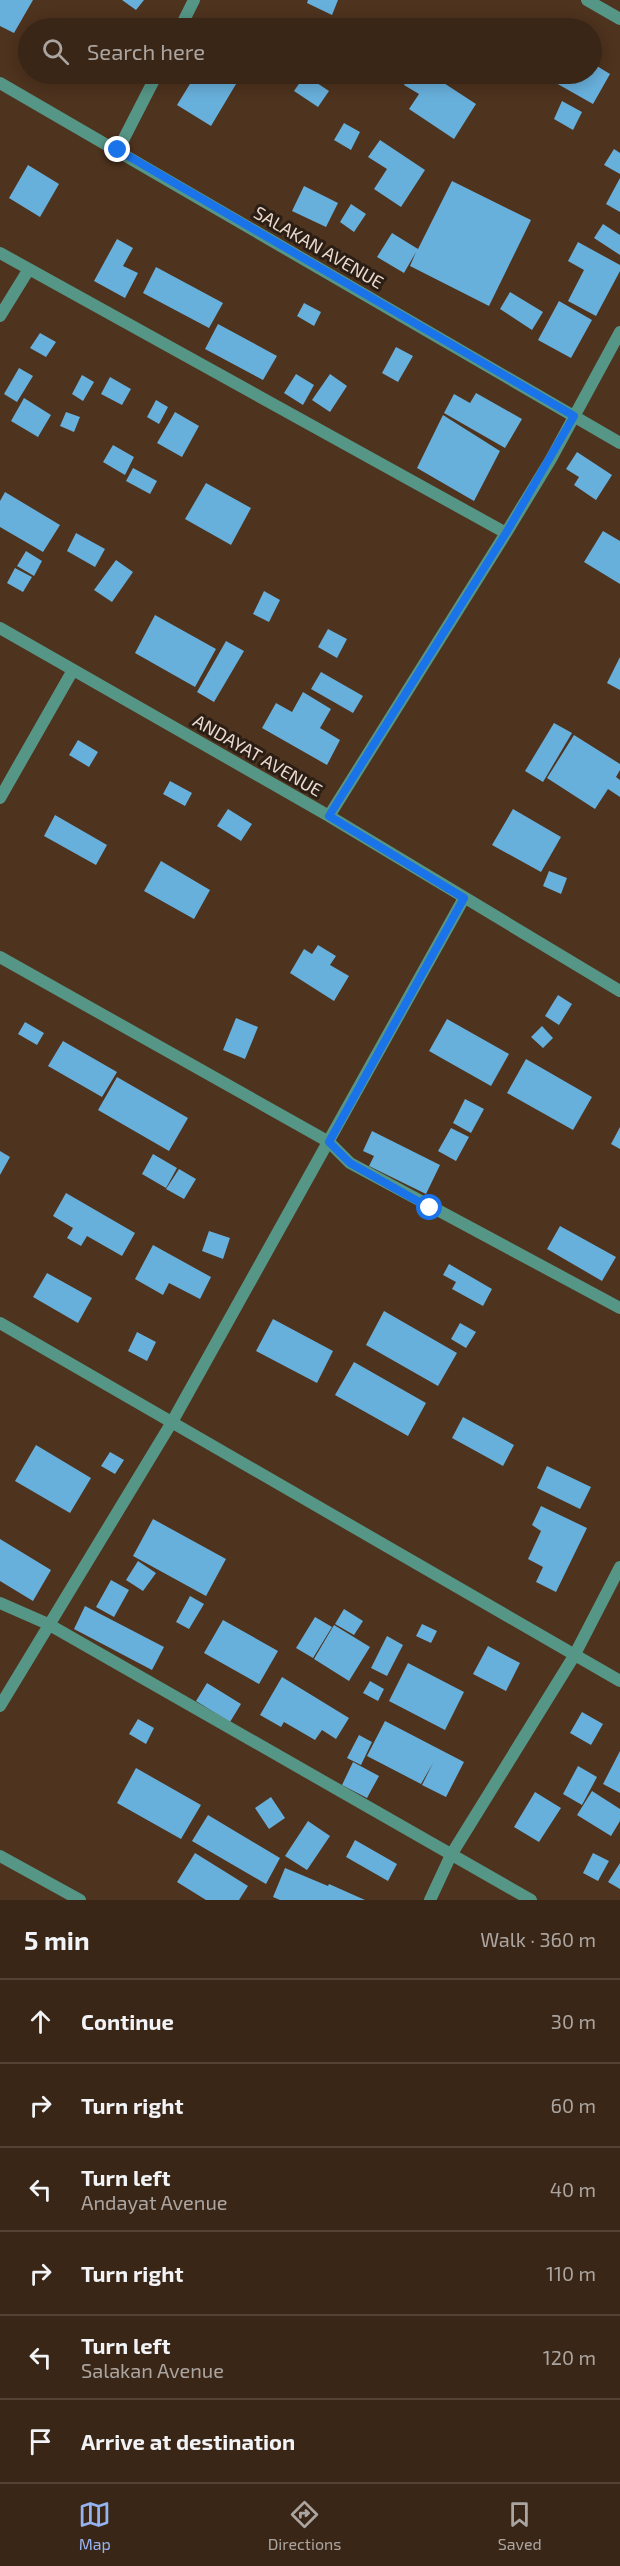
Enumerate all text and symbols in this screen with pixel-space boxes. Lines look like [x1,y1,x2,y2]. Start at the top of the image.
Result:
search box [18,18,602,84]
icon: search [39,35,72,68]
text: Search here [87,38,205,64]
route end [104,136,130,162]
street label: SALAKAN AVENUE [250,201,388,293]
street label: ANDAYAT AVENUE [190,709,326,801]
route start [416,1194,442,1220]
text: 5 min [24,1924,90,1955]
text: Walk · 360 m [480,1927,596,1951]
icon: ahead [24,2005,57,2038]
text: Continue [81,2008,174,2034]
text: 30 m [551,2009,596,2033]
icon: right [24,2089,57,2122]
text: Turn right [81,2092,183,2118]
text: 60 m [551,2093,596,2117]
text: Turn left [81,2164,170,2190]
icon: left [24,2173,57,2206]
text: 40 m [550,2177,596,2201]
text: Andayat Avenue [81,2190,228,2214]
icon: right [24,2257,57,2290]
text: Turn right [81,2260,183,2286]
text: 110 m [546,2261,596,2285]
text: Turn left [81,2332,170,2358]
icon: left [24,2341,57,2374]
text: 120 m [543,2345,596,2369]
text: Salakan Avenue [81,2358,224,2382]
icon: arrive [24,2425,57,2458]
text: Arrive at destination [81,2428,295,2454]
tab: Map [78,2498,111,2553]
tab: Directions [268,2498,341,2553]
tab: Saved [498,2498,542,2553]

